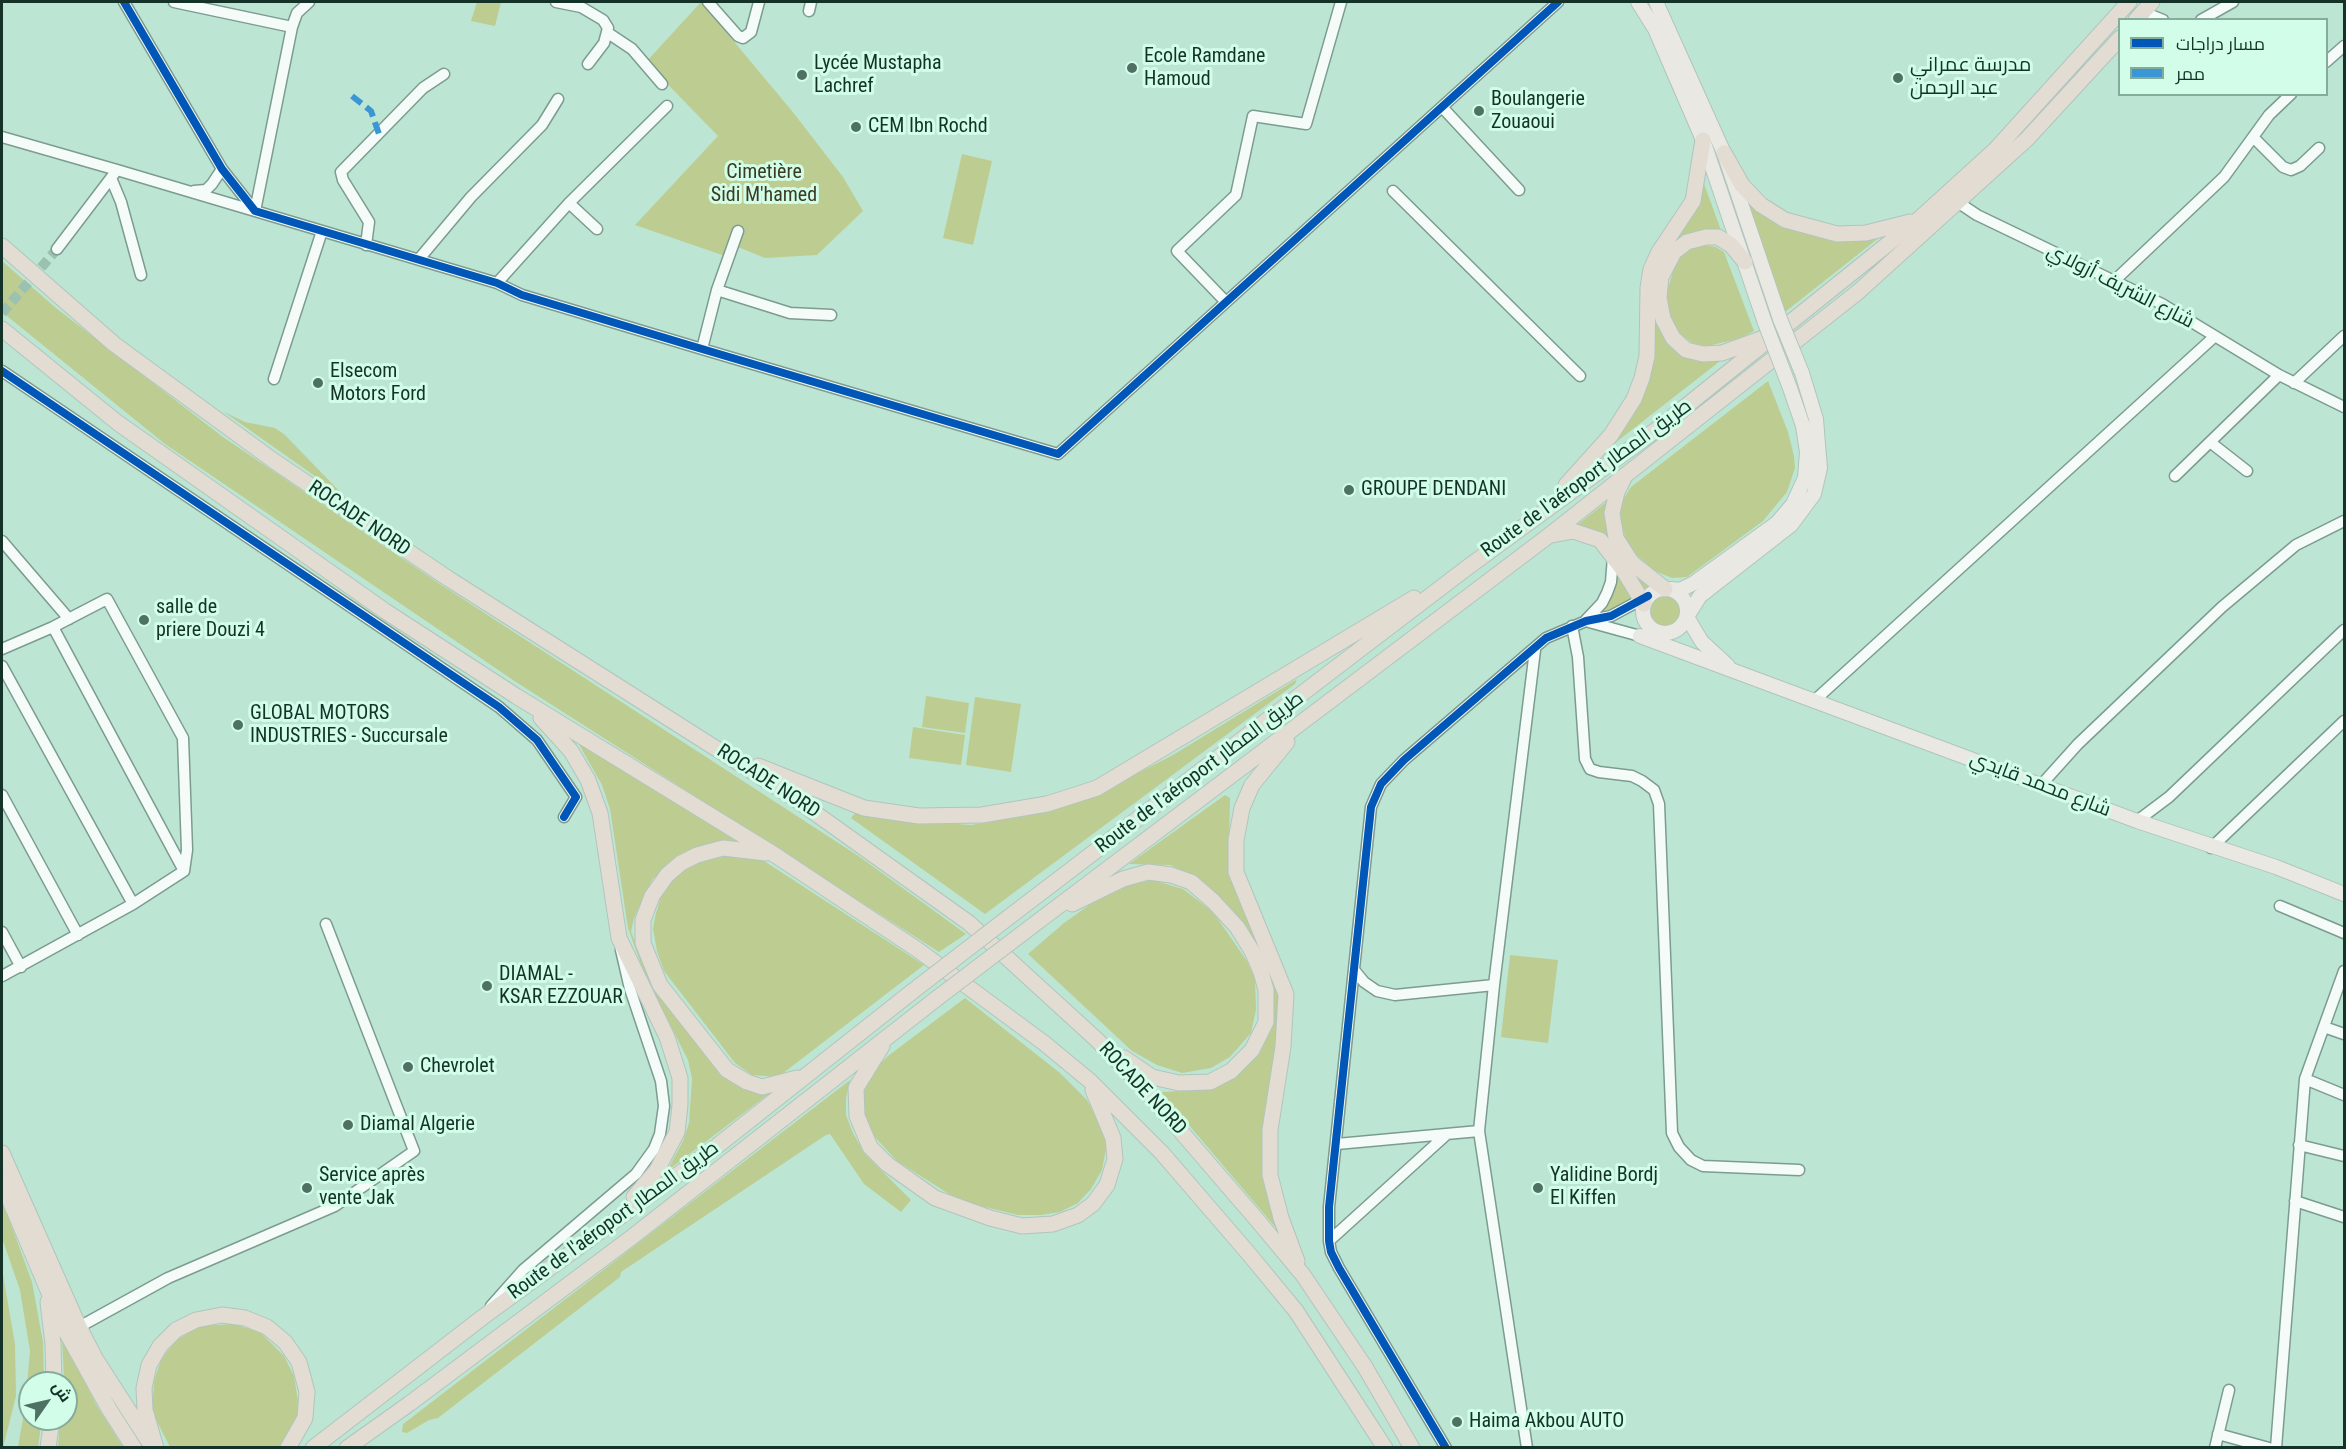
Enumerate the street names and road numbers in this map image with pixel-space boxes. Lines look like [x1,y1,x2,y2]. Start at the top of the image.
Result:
street label: شارع الشريف أزولاي [2042,240,2198,334]
street label: Route de l'aéroport طريق المطار [1477,395,1697,563]
street label: ROCADE NORD [303,476,415,562]
street label: Route de l'aéroport طريق المطار [1091,687,1309,859]
street label: ROCADE NORD [712,740,824,824]
street label: شارع محمد قايدي [1966,747,2114,823]
street label: ROCADE NORD [1093,1038,1191,1140]
street label: Route de l'aéroport طريق المطار [504,1137,724,1305]

